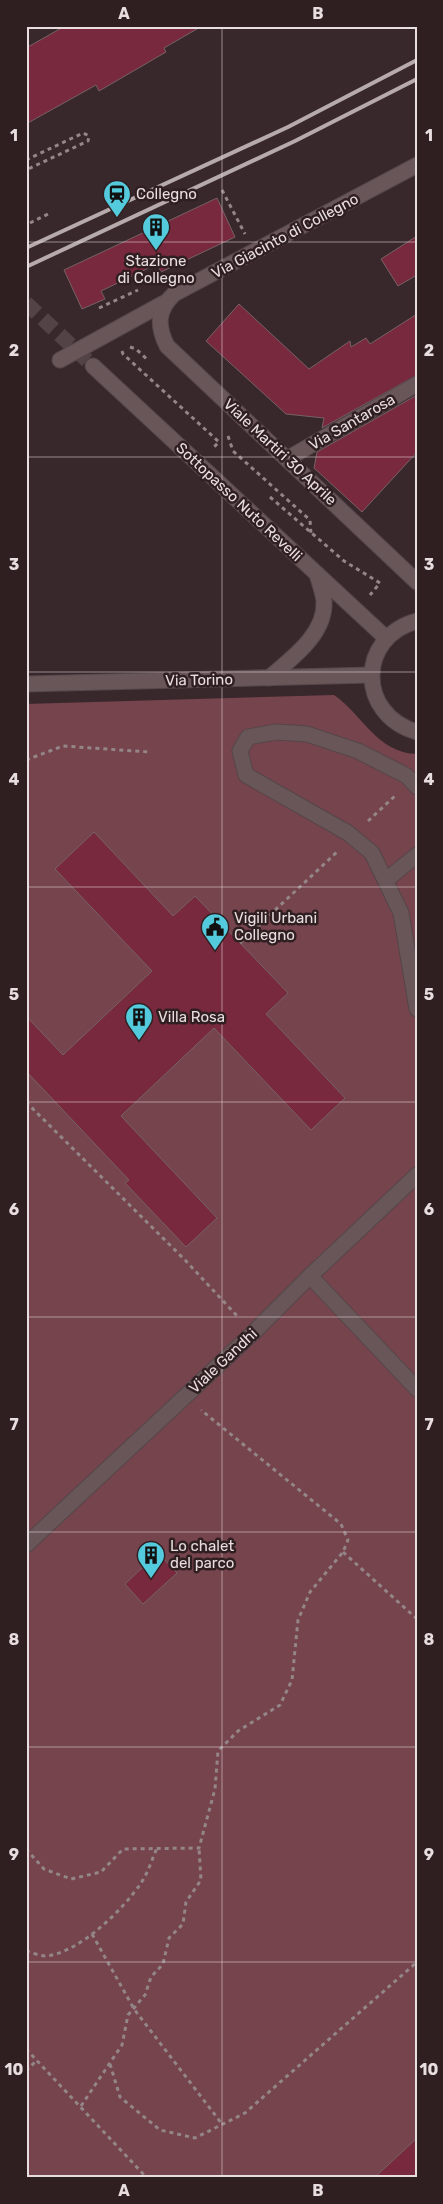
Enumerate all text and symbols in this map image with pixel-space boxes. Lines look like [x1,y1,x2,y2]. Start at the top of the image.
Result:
text: A [118,4,130,23]
text: B [312,4,324,23]
text: 1 [10,126,18,145]
text: 1 [425,126,433,145]
station icon: Collegno [102,179,132,218]
place label: Collegno [136,185,197,203]
street label: Via Giacinto di Collegno [208,190,362,282]
building icon: Stazione di Collegno [141,212,171,251]
place label: Stazione di Collegno [117,252,195,287]
text: 2 [9,341,19,360]
text: 2 [424,341,434,360]
street label: Via Santarosa [306,390,398,454]
street label: Viale Martiri 30 Aprile [220,395,340,509]
street label: Sottopasso Nuto Revelli [172,439,306,565]
text: 3 [9,555,19,574]
text: 3 [424,555,434,574]
street label: Via Torino [165,670,233,690]
text: 4 [9,770,20,789]
text: 4 [424,770,435,789]
place label: Vigili Urbani Collegno [234,909,317,944]
public building icon: Vigili Urbani Collegno [200,912,230,951]
text: 5 [9,985,19,1004]
text: 5 [424,985,434,1004]
building icon: Villa Rosa [124,1002,154,1041]
place label: Villa Rosa [158,1008,225,1026]
text: 6 [9,1200,19,1219]
text: 6 [424,1200,434,1219]
street label: Viale Gandhi [185,1325,261,1397]
text: 7 [9,1415,19,1434]
text: 7 [424,1415,434,1434]
place label: Lo chalet del parco [170,1537,234,1572]
building icon: Lo chalet del parco [136,1540,166,1579]
text: 8 [9,1630,20,1649]
text: 8 [424,1630,435,1649]
text: 9 [9,1845,19,1864]
text: 9 [424,1845,434,1864]
text: 10 [5,2060,24,2079]
text: 10 [420,2060,439,2079]
text: A [118,2181,130,2200]
text: B [312,2181,324,2200]

